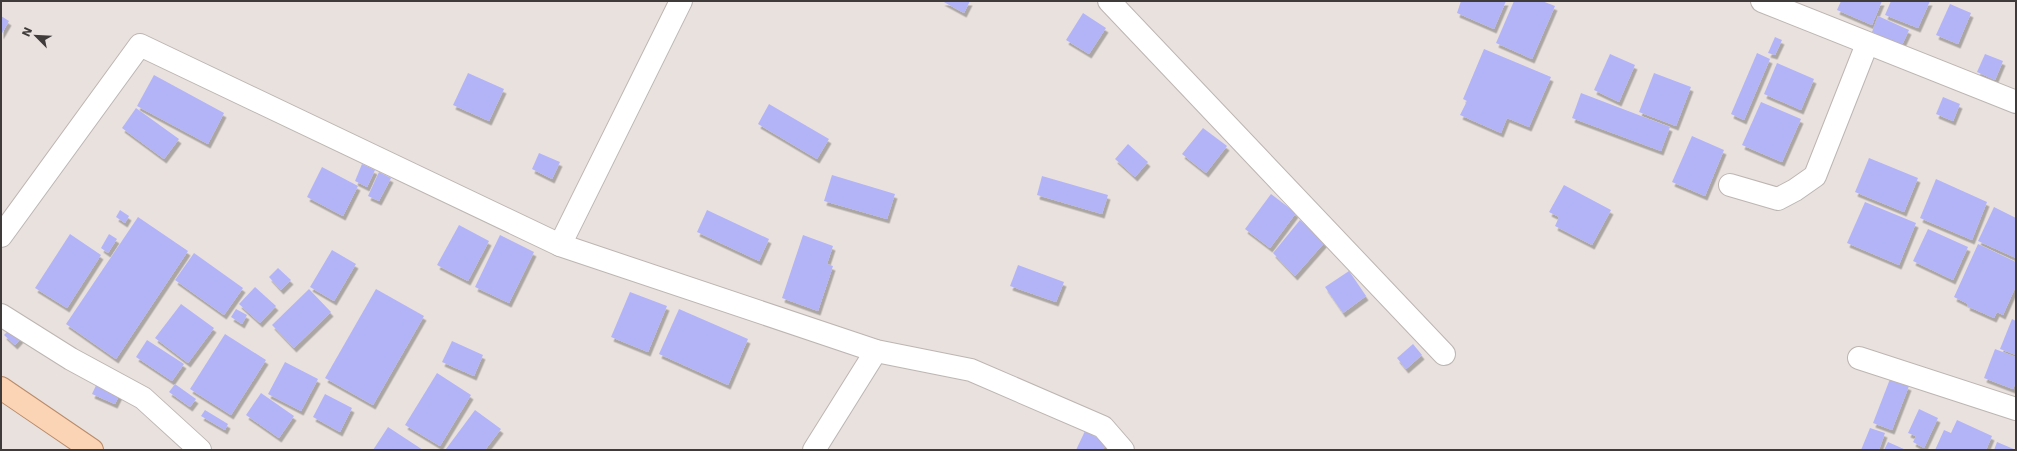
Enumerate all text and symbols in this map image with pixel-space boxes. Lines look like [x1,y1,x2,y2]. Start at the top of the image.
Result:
north arrow [16,16,56,56]
text: N [20,25,35,39]

